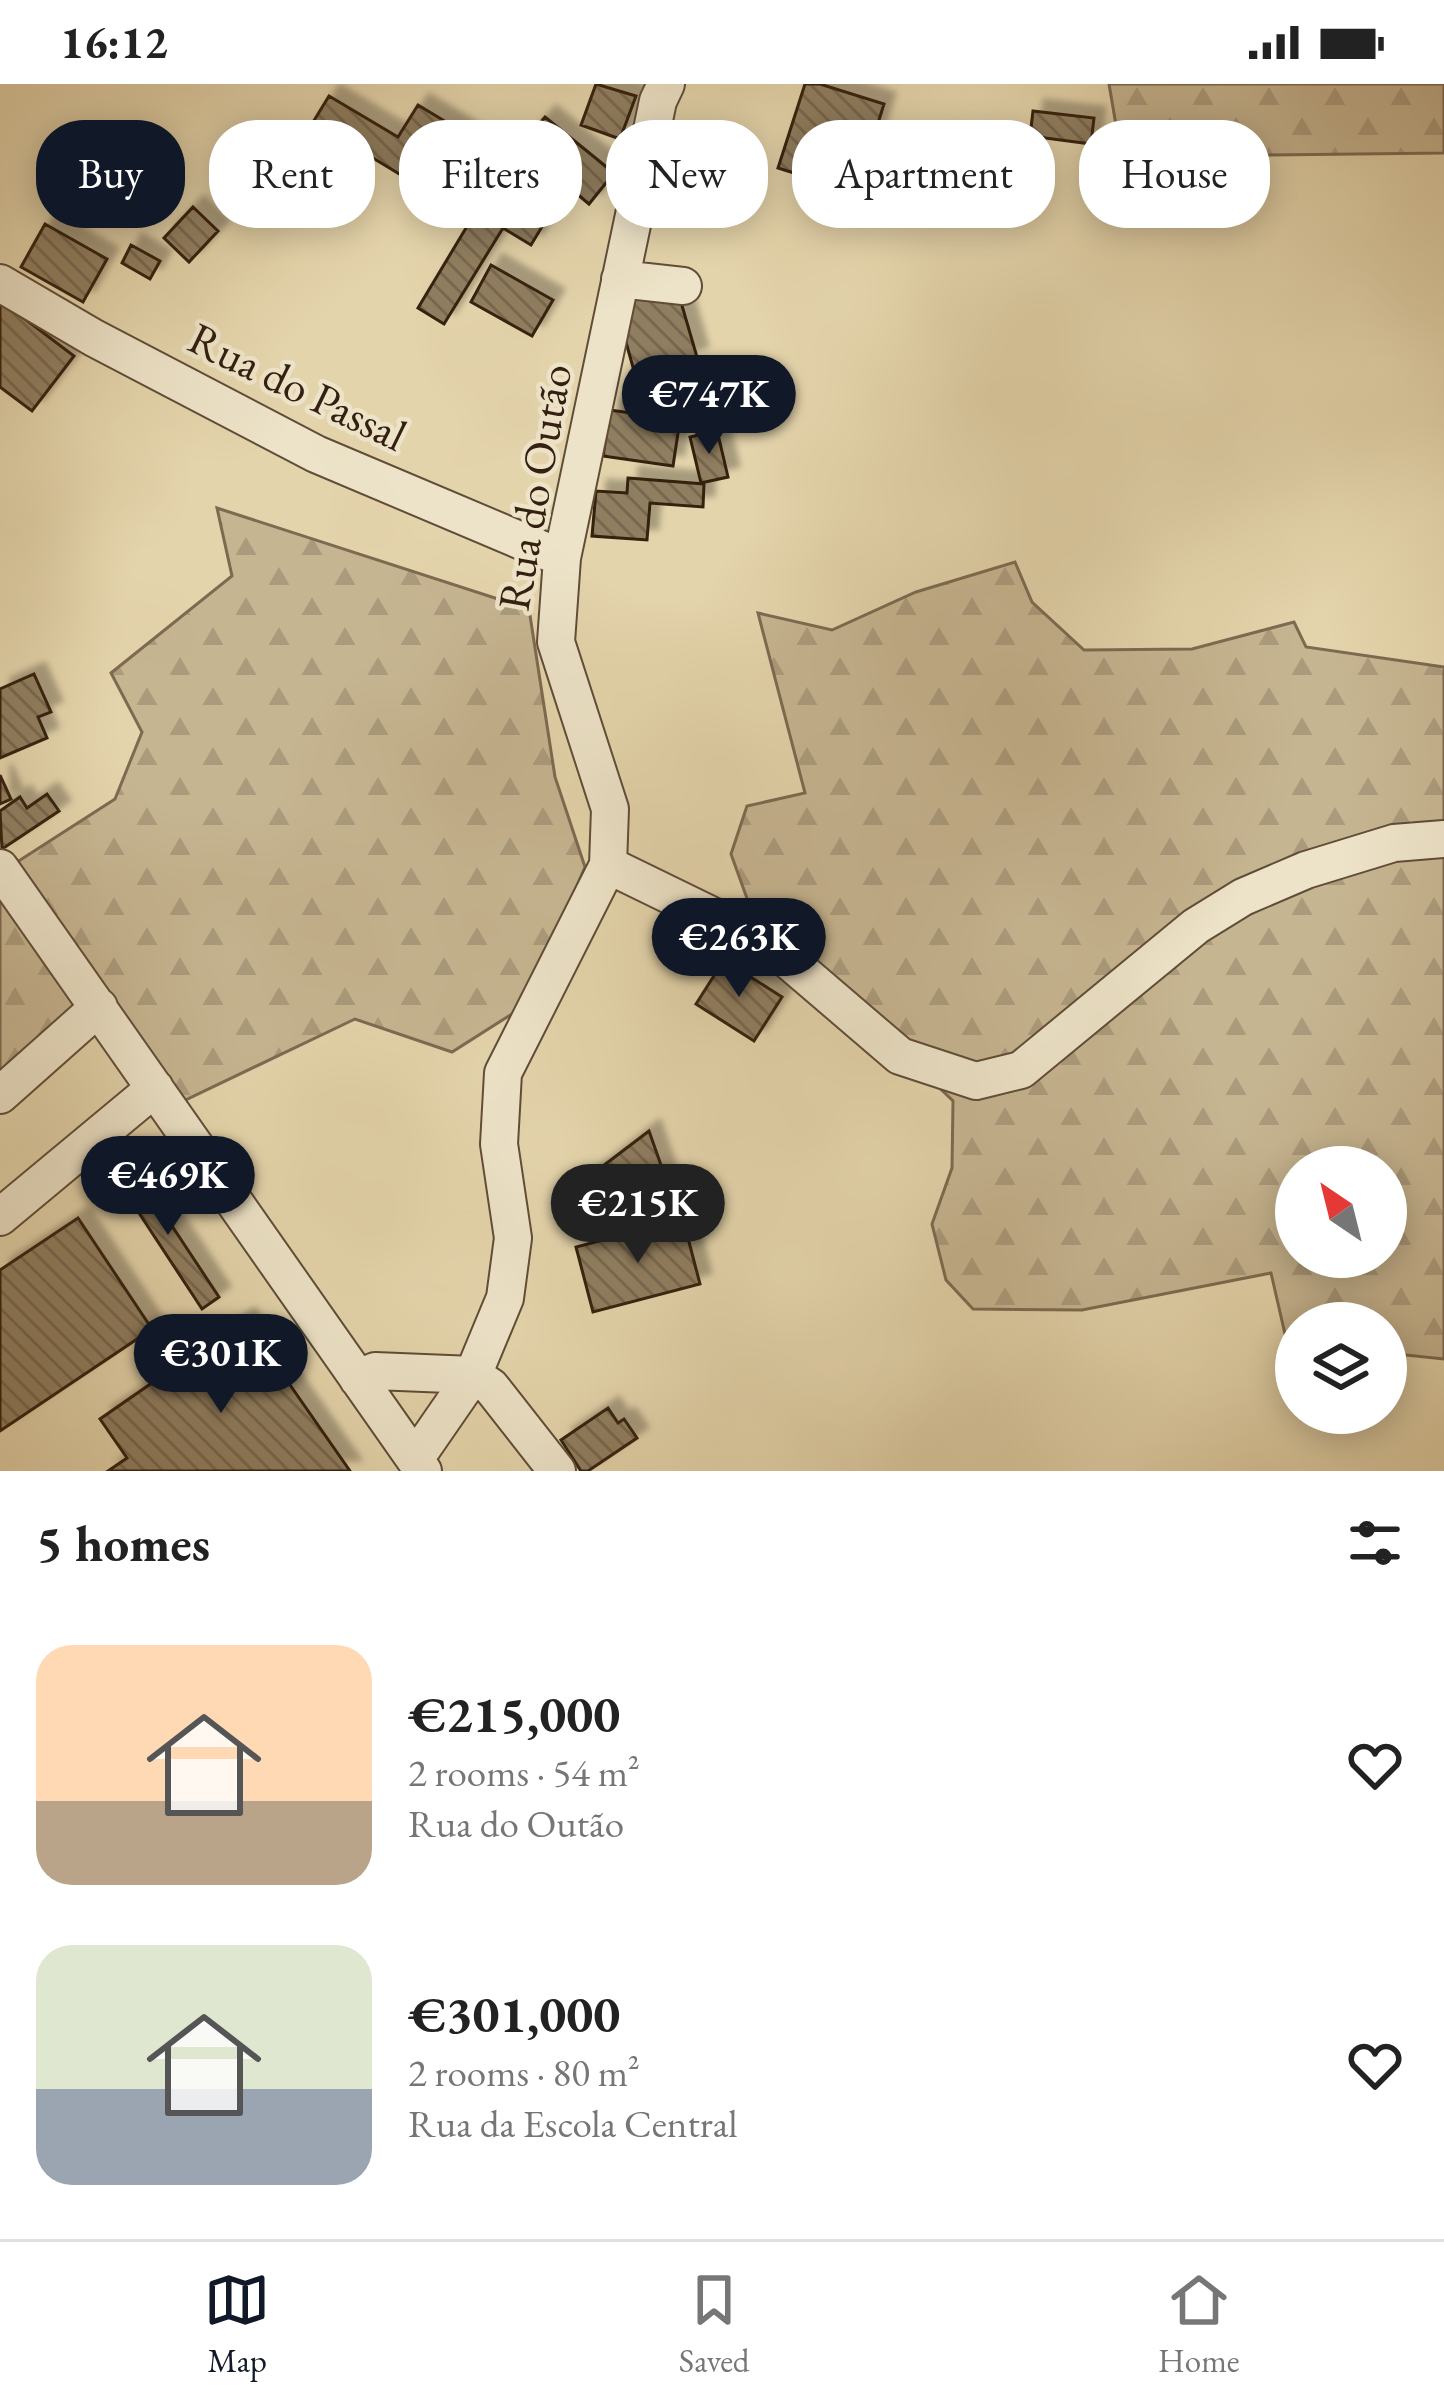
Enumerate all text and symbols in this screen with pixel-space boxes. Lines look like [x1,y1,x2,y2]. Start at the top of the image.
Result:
text: 16:12 [60,13,168,71]
chip: Buy [36,120,185,228]
chip: Rent [209,120,375,228]
chip: Filters [399,120,582,228]
chip: New [606,120,768,228]
chip: Apartment [792,120,1055,228]
chip: House [1079,120,1270,228]
street label: Rua do Passal [180,308,416,464]
pin: €747K [625,355,793,457]
street label: Rua do Outão [484,359,584,615]
text: €747K [649,368,769,419]
pin: €263K [655,898,823,1000]
text: €263K [679,911,799,962]
pin: €469K [84,1136,252,1238]
north arrow [1275,1146,1407,1278]
map controls [1275,1146,1407,1434]
text: €469K [108,1149,228,1200]
pin: €215K [554,1164,722,1266]
text: €215K [578,1177,698,1228]
button: layers [1275,1302,1407,1434]
pin: €301K [137,1314,305,1416]
text: €301K [161,1327,281,1378]
text: 5 homes [36,1510,210,1576]
icon: filters [1342,1510,1408,1576]
text: €215,000 [408,1681,620,1747]
icon: home [132,1693,276,1837]
icon: heart [1342,1732,1408,1798]
text: 2 rooms · 54 m² [408,1747,640,1798]
text: Rua do Outão [408,1798,624,1849]
text: €301,000 [408,1981,620,2047]
icon: home [132,1993,276,2137]
icon: heart [1342,2032,1408,2098]
text: 2 rooms · 80 m² [408,2047,640,2098]
text: Rua da Escola Central [408,2098,738,2149]
tab: Map [204,2267,270,2382]
tab: Saved [679,2267,750,2382]
tab: Home [1158,2267,1240,2382]

